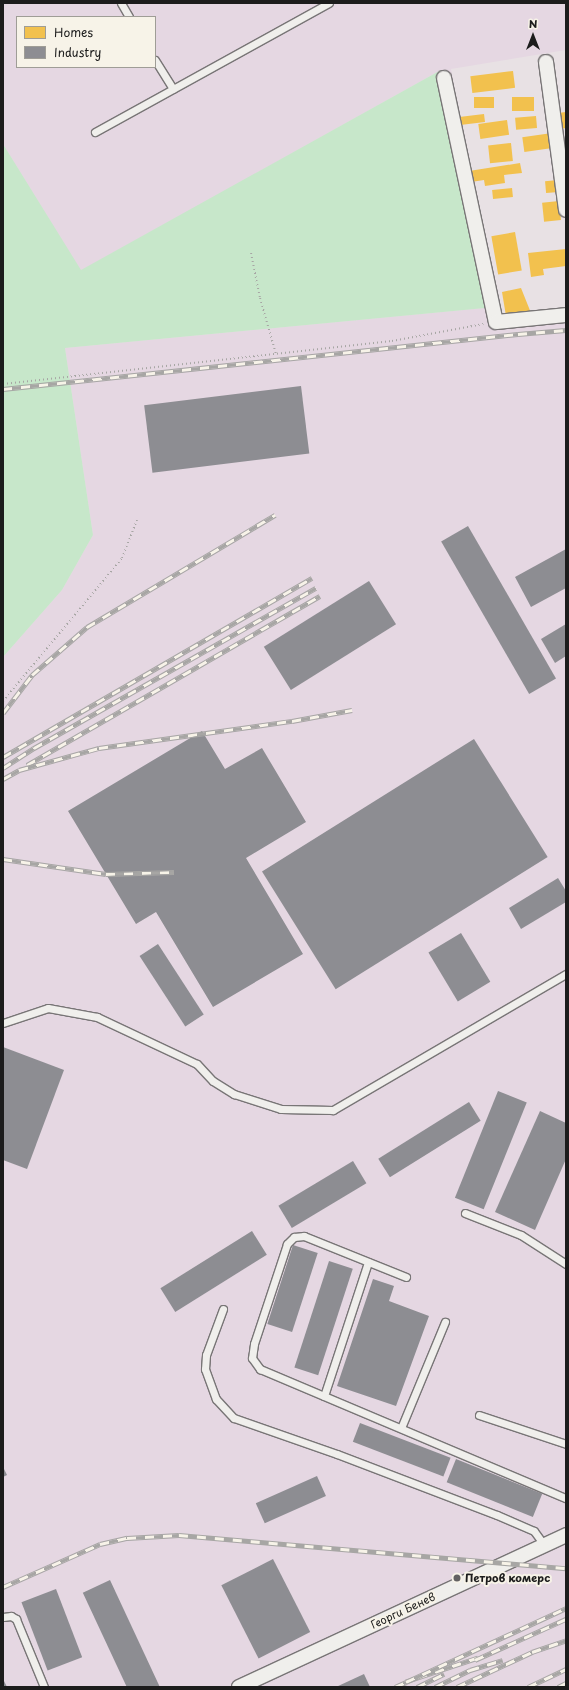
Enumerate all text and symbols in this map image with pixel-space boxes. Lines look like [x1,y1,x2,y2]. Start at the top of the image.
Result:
text: N [529,15,537,32]
legend [16,16,156,68]
north arrow [513,16,553,56]
text: Homes [54,23,93,41]
text: Industry [54,43,101,61]
place label: Петров комерс [465,1571,551,1585]
marker: Петров комерс [452,1573,462,1583]
street label: Георги Бенев [369,1590,437,1632]

